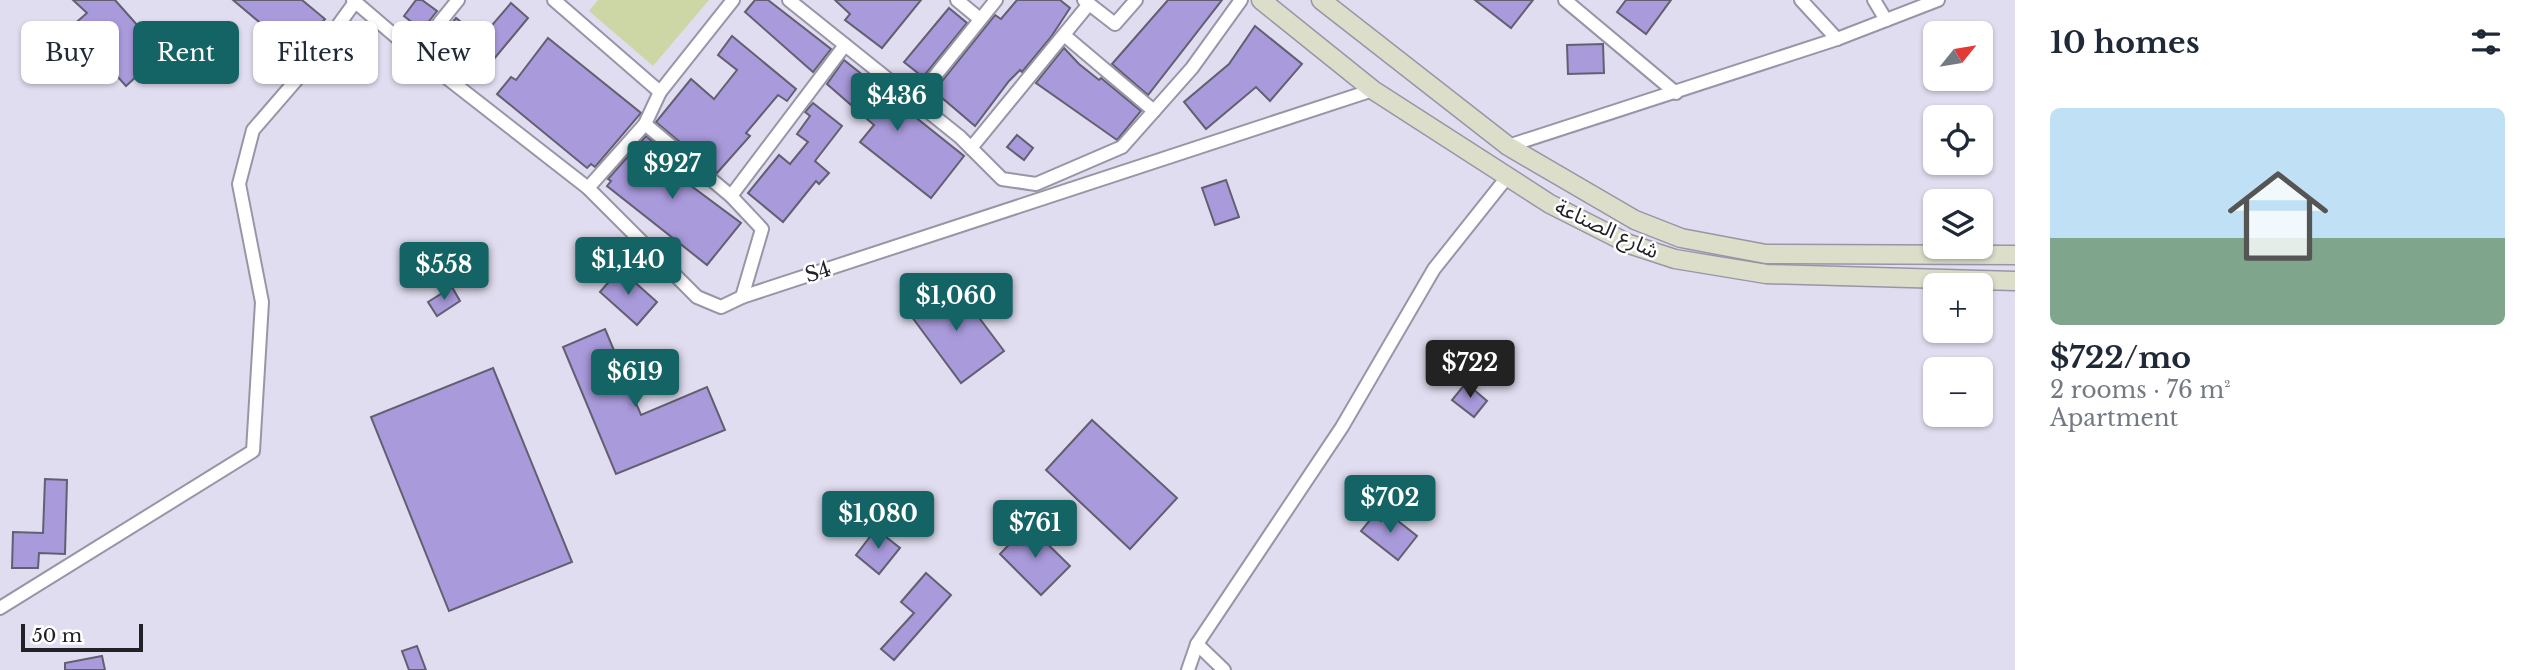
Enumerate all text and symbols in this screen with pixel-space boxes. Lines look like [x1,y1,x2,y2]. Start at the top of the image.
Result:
chip: Buy [21,21,119,84]
chip: Rent [133,21,239,84]
chip: Filters [253,21,378,84]
chip: New [392,21,495,84]
north arrow [1923,21,1993,91]
map controls [1923,21,1993,427]
icon: filters [2467,23,2505,61]
text: 10 homes [2050,24,2200,61]
pin: $436 [856,74,938,133]
text: $436 [867,82,927,110]
button: locate [1923,105,1993,175]
pin: $927 [631,142,713,201]
text: $927 [643,150,701,178]
icon: home [2215,153,2341,279]
button: layers [1923,189,1993,259]
street label: شارع الصناعة [1550,194,1663,266]
pin: $1,140 [571,238,685,297]
pin: $558 [403,243,485,302]
text: $1,140 [591,246,665,274]
text: $558 [416,251,472,279]
street label: S4 [802,256,834,288]
button: + [1923,273,1993,343]
pin: $1,060 [899,274,1013,333]
text: $1,060 [916,282,996,310]
text: $722/mo [2050,339,2191,376]
pin: $722 [1429,340,1511,400]
text: $722 [1442,349,1498,377]
pin: $619 [594,350,676,409]
button: − [1923,357,1993,427]
text: $619 [607,358,663,386]
text: 2 rooms · 76 m² [2050,376,2231,404]
text: Apartment [2050,404,2178,432]
pin: $702 [1349,476,1431,535]
text: $702 [1360,484,1420,512]
pin: $1,080 [821,491,935,551]
text: $1,080 [838,500,918,528]
pin: $761 [994,500,1076,560]
text: $761 [1009,509,1061,537]
scale bar [21,621,144,653]
text: 50 m [32,624,82,647]

